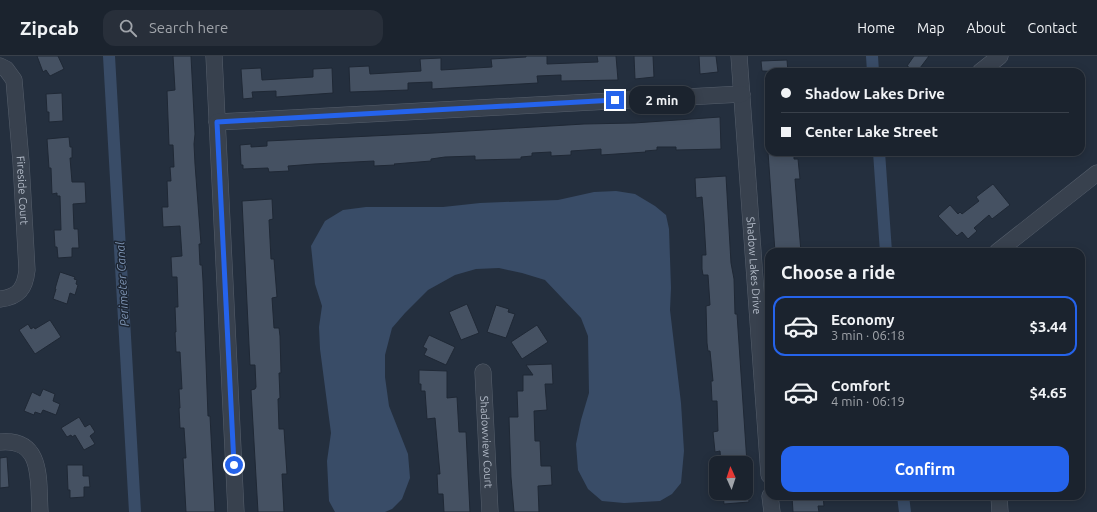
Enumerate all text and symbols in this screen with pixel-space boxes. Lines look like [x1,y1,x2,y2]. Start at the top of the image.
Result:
search box [103,10,383,46]
text: Zipcab [20,17,79,39]
icon: search [117,17,139,39]
text: Search here [149,19,228,36]
text: Home [857,20,895,36]
text: Map [917,20,945,36]
text: About [967,20,1006,36]
text: Contact [1028,20,1077,36]
text: Shadow Lakes Drive [805,85,945,102]
callout: 2 min [629,86,695,114]
route end [606,91,624,109]
text: 2 min [646,93,678,107]
text: Center Lake Street [805,123,938,140]
street label: Fireside Court [14,155,31,226]
street label: Shadow Lakes Drive [745,216,763,315]
water label: Perimeter Canal [113,241,131,327]
text: Choose a ride [781,262,895,282]
icon: car [783,308,819,344]
text: Economy [831,311,895,328]
text: $3.44 [1029,318,1067,335]
text: 3 min · 06:18 [831,328,905,342]
icon: car [783,374,819,410]
text: Comfort [831,377,890,394]
text: $4.65 [1029,384,1067,401]
text: 4 min · 06:19 [831,394,905,408]
street label: Shadowview Court [478,395,495,489]
button: Confirm [781,446,1069,492]
route start [225,456,243,474]
north arrow [709,456,753,500]
map controls [709,456,753,500]

